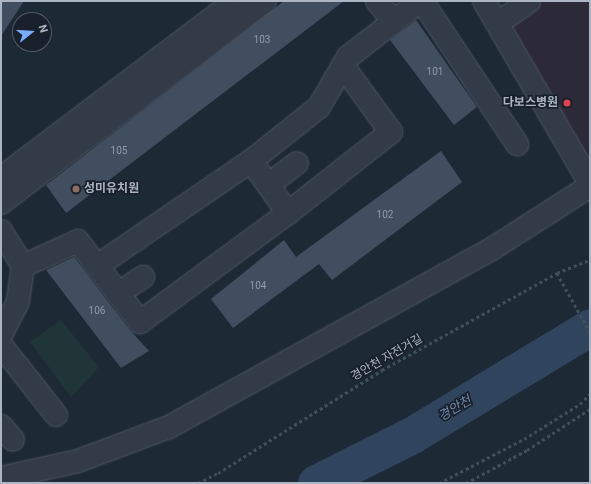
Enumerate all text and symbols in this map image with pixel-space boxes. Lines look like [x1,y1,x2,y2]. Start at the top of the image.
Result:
north arrow [12,12,52,52]
text: N [36,23,50,34]
house number: 103 [254,34,270,46]
house number: 101 [427,66,443,78]
place label: 다보스병원 [503,96,558,110]
marker: 다보스병원 [561,97,573,109]
house number: 105 [111,145,127,157]
place label: 성미유치원 [84,182,139,196]
marker: 성미유치원 [71,184,81,194]
house number: 102 [377,209,393,221]
house number: 104 [250,280,266,292]
house number: 106 [89,305,105,317]
street label: 경안천 자전거길 [349,332,425,384]
water label: 경안천 [436,393,474,425]

